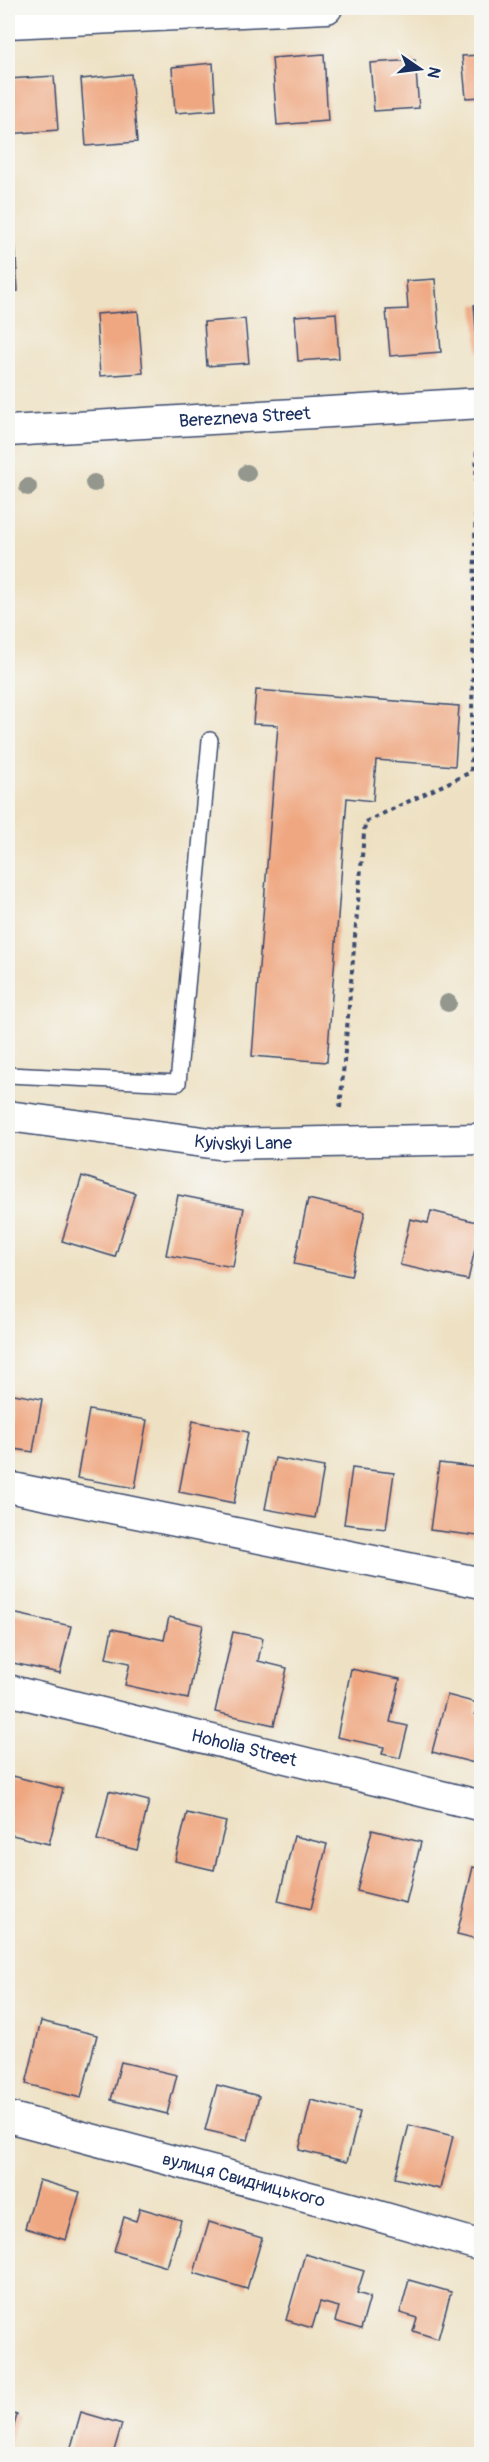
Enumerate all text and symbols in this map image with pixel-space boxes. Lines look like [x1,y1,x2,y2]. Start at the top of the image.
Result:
north arrow [390,39,450,99]
text: N [423,65,445,80]
street label: Berezneva Street [178,402,312,432]
street label: Kyivskyi Lane [193,1129,292,1156]
street label: Hoholia Street [189,1724,300,1772]
street label: вулиця Свидницького [160,2147,328,2212]

